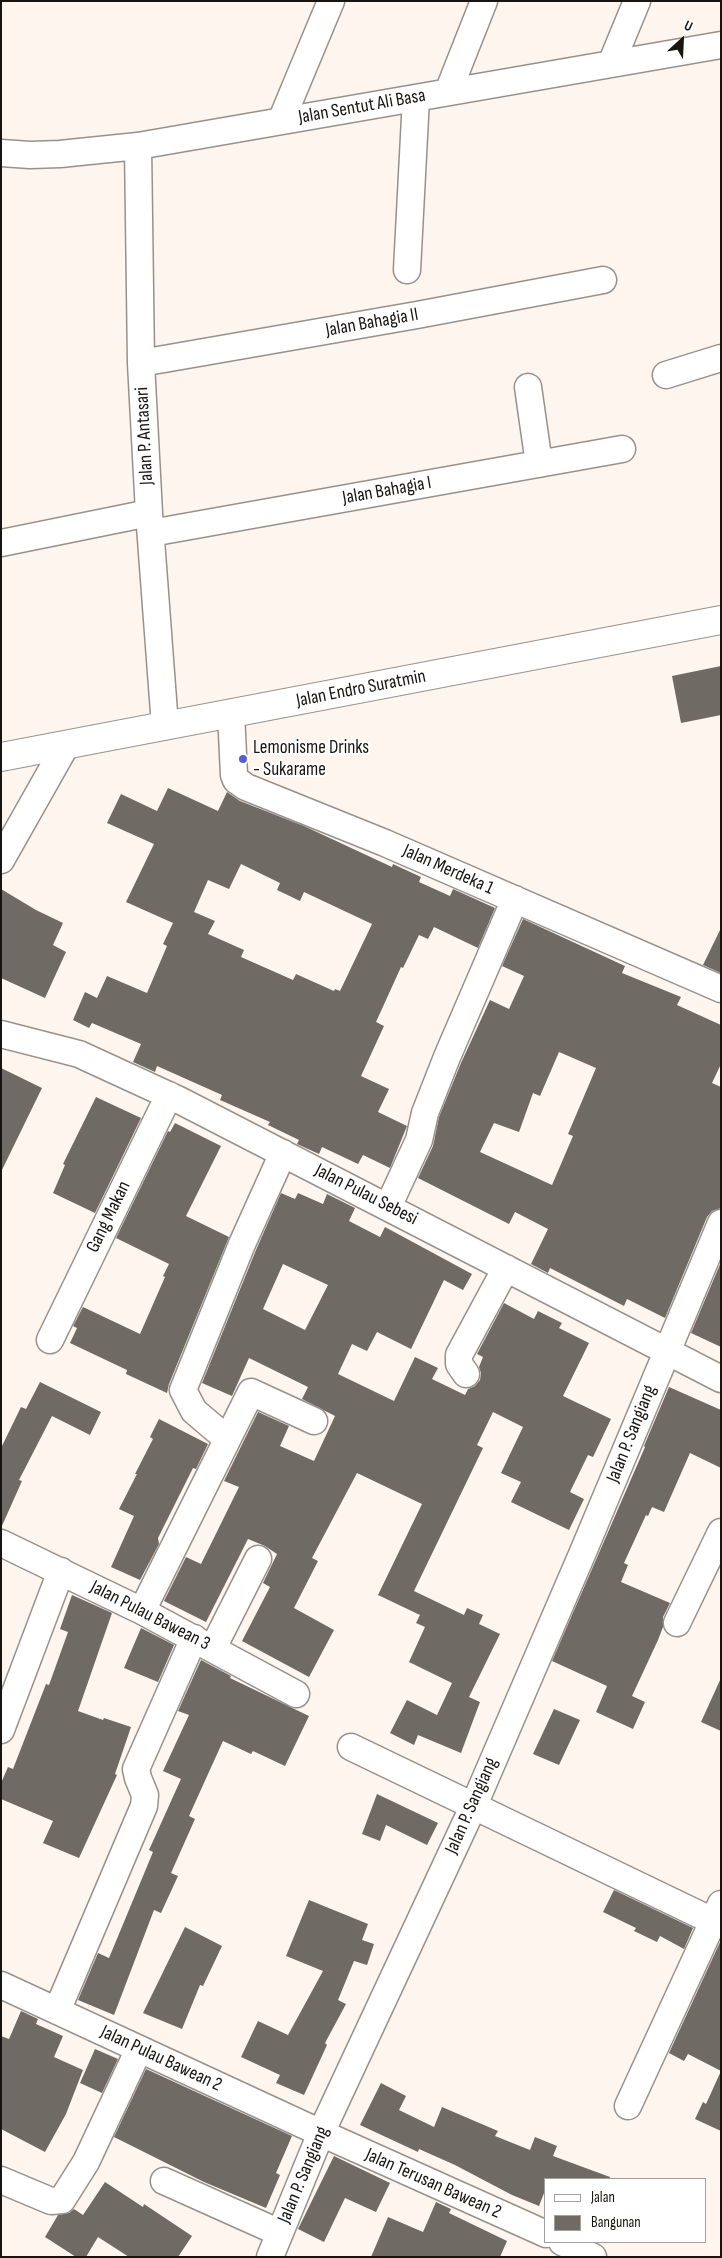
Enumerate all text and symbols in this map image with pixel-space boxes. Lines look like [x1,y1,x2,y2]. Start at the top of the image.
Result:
north arrow [657,15,707,65]
text: U [682,17,695,35]
street label: Jalan Sentut Ali Basa [297,85,427,129]
street label: Jalan Bahagia II [324,304,420,342]
street label: Jalan P. Antasari [131,386,159,486]
street label: Jalan Bahagia I [341,472,433,510]
street label: Jalan Endro Suratmin [294,665,428,713]
place label: Lemonisme Drinks - Sukarame [253,737,369,781]
marker: Lemonisme Drinks - Sukarame [237,753,249,765]
street label: Jalan Merdeka 1 [399,840,497,900]
street label: Jalan Pulau Sebesi [311,1159,421,1231]
street label: Gang Makan [82,1178,136,1256]
street label: Jalan P. Sangiang [602,1382,662,1486]
street label: Jalan Pulau Bawean 3 [86,1576,214,1656]
street label: Jalan P. Sangiang [441,1754,503,1858]
street label: Jalan Pulau Bawean 2 [97,2021,225,2097]
street label: Jalan P. Sangiang [273,2123,335,2227]
street label: Jalan Terusan Bawean 2 [362,2144,504,2224]
legend [544,2178,707,2243]
text: Jalan [591,2188,615,2207]
text: Bangunan [591,2213,641,2232]

